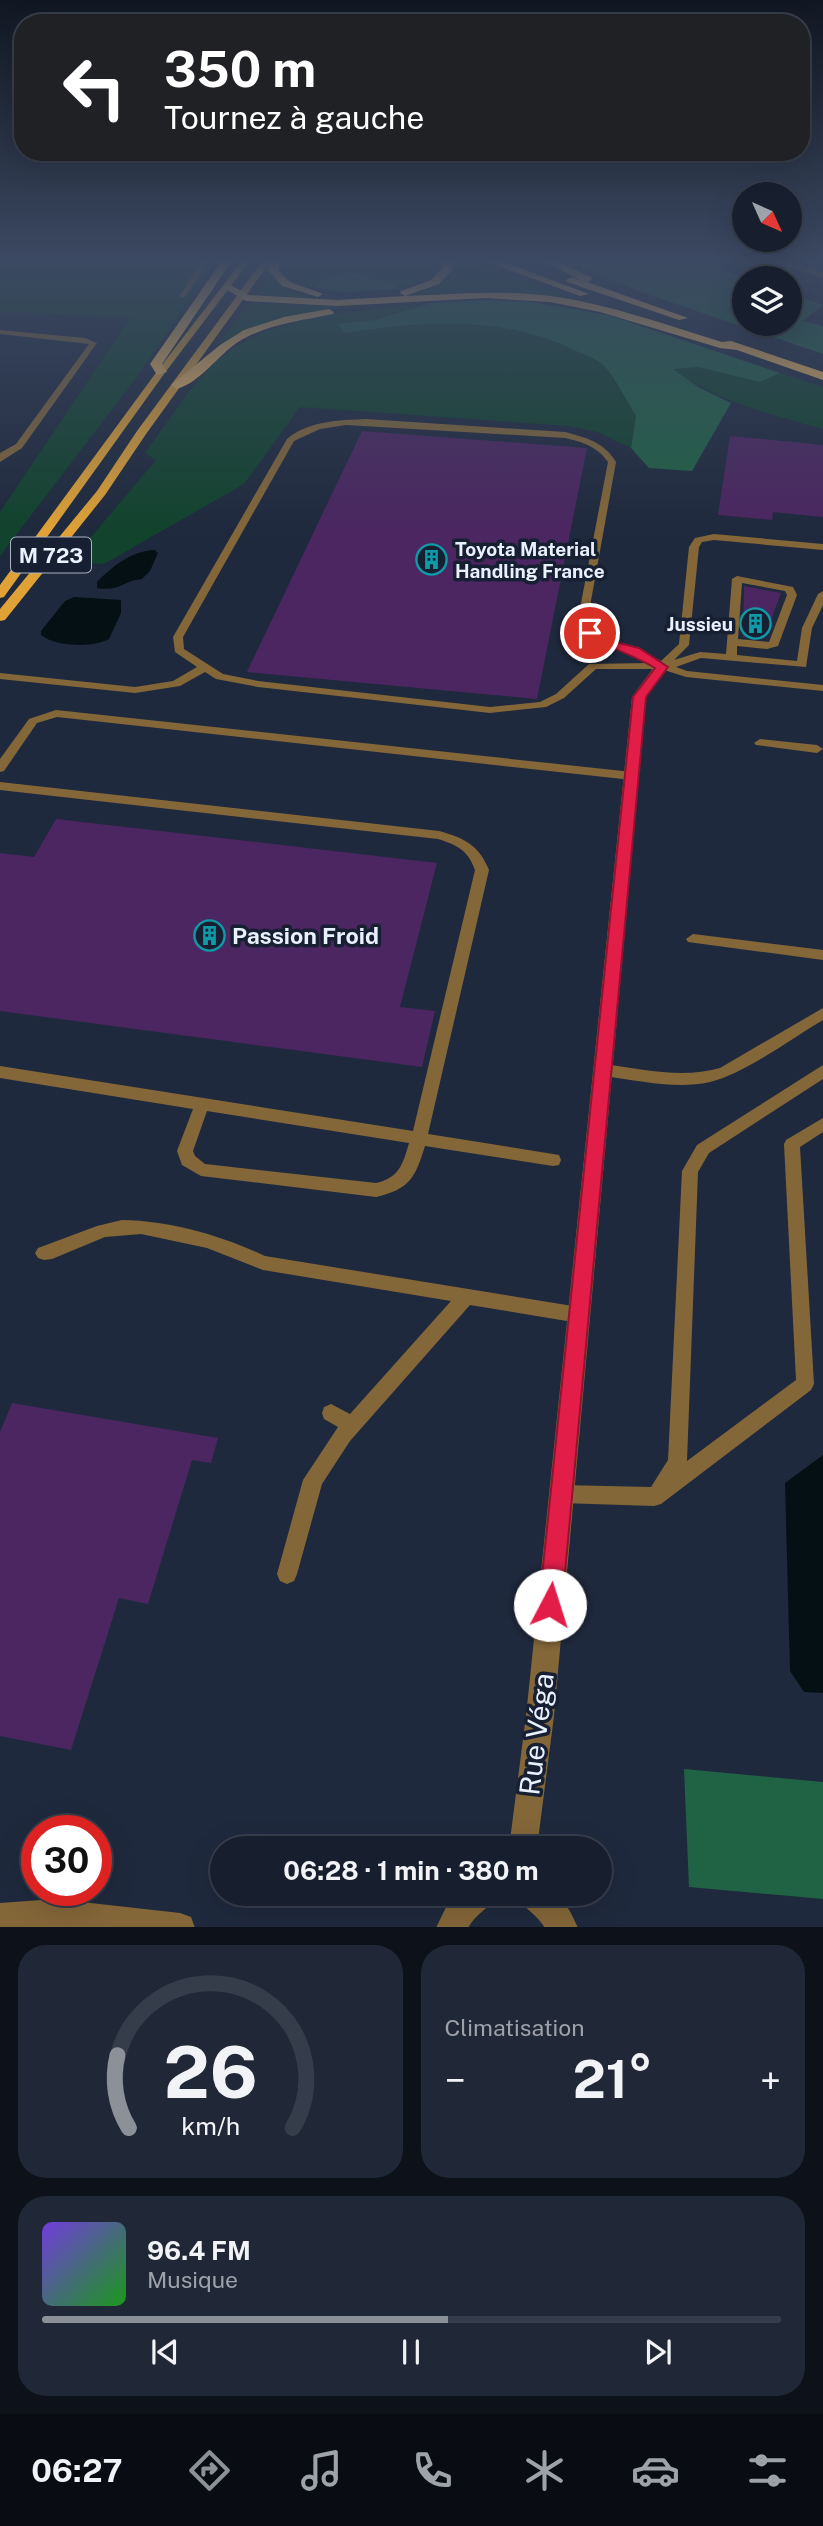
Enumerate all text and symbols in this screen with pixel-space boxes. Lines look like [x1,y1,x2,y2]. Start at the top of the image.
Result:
text: 350 m [164,40,316,98]
icon: left [49,42,140,133]
text: Tournez à gauche [164,99,424,136]
north arrow [732,182,802,252]
map controls [732,182,802,336]
button: layers [732,266,802,336]
road number: M 723 [11,538,91,572]
place label: Toyota Material Handling France [455,538,605,582]
building icon: Toyota Material Handling France [415,543,449,577]
pin [560,603,620,663]
building icon: Jussieu [739,607,773,641]
place label: Jussieu [667,613,733,635]
icon: arrive [571,614,609,652]
building icon: Passion Froid [192,918,226,952]
place label: Passion Froid [232,922,379,949]
position arrow [513,1568,587,1642]
street label: Rue Véga [512,1671,560,1797]
speed limit sign: 30 [21,1815,112,1906]
text: 06:28 · 1 min · 380 m [283,1855,539,1886]
text: Climatisation [445,2014,585,2041]
text: 26 [163,2029,257,2114]
text: 21° [573,2049,653,2110]
text: − [445,2058,466,2103]
text: + [760,2058,781,2103]
text: km/h [181,2110,240,2140]
text: 96.4 FM [147,2235,251,2266]
text: Musique [147,2266,238,2293]
icon: previous [146,2333,184,2371]
icon: pause [392,2333,430,2371]
icon: next [639,2333,677,2371]
icon: directions [185,2446,234,2495]
icon: music [297,2446,346,2495]
icon: phone [408,2446,457,2495]
icon: climate [520,2446,569,2495]
icon: car [631,2446,680,2495]
icon: filters [743,2446,792,2495]
text: 06:27 [31,2452,123,2489]

